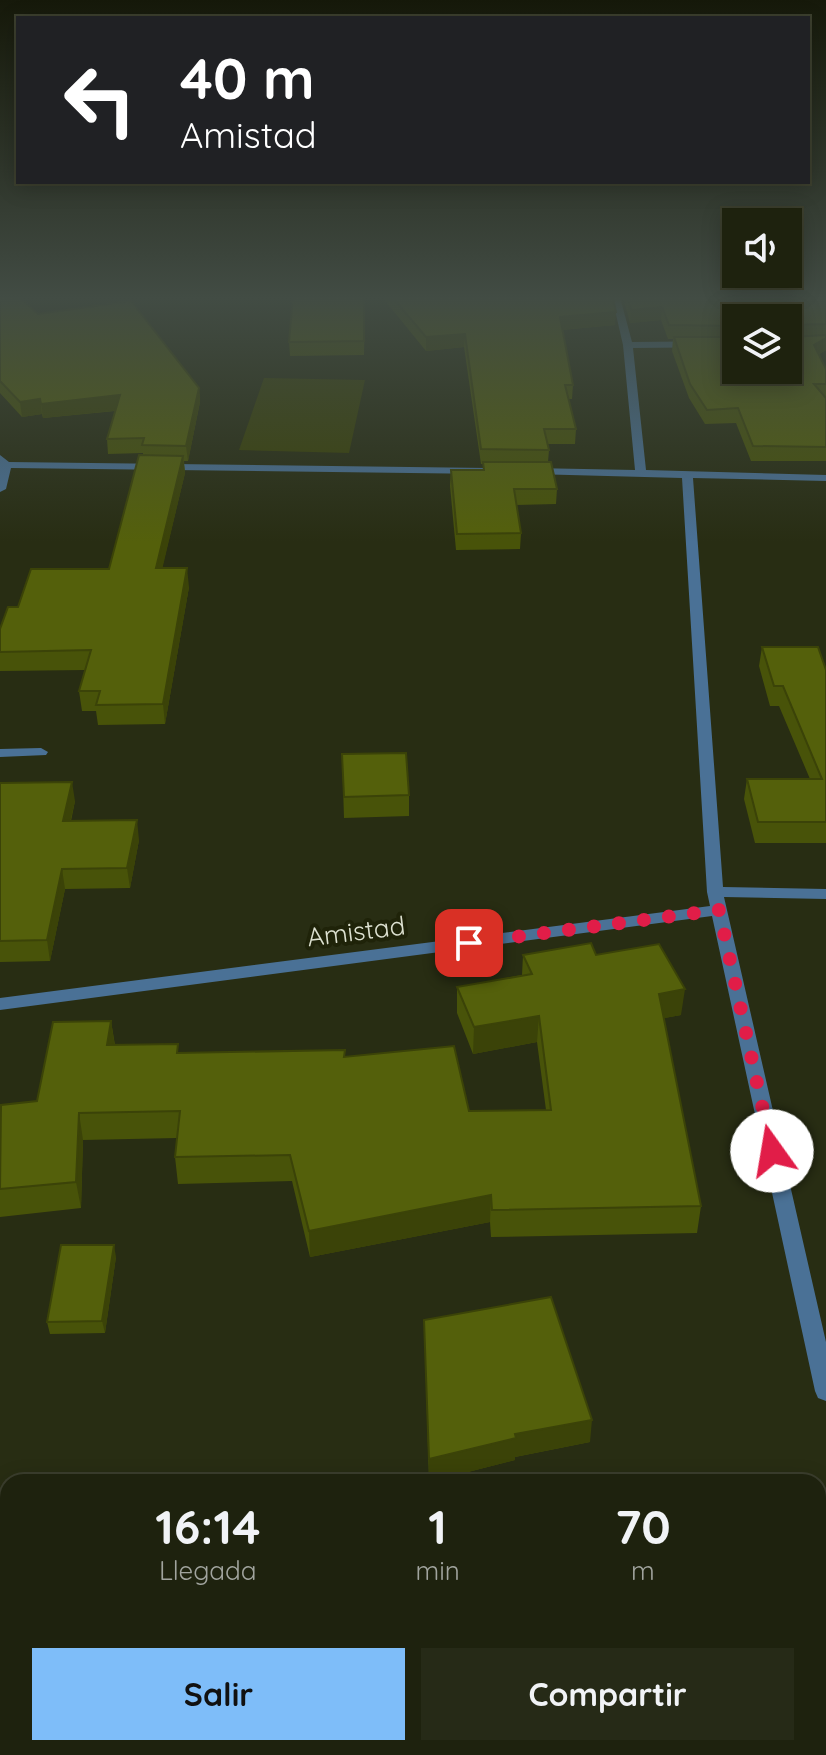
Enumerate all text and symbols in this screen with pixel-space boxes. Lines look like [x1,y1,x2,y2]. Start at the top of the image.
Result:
text: 40 m [180,43,315,113]
icon: left [48,48,152,152]
text: Amistad [180,112,317,157]
map controls [722,208,802,384]
button: sound [722,208,802,288]
button: layers [722,304,802,384]
street label: Amistad [305,909,407,953]
pin [435,909,503,977]
icon: arrive [447,921,491,965]
position arrow [730,1109,814,1193]
text: 16:14 [155,1496,260,1556]
text: 1 [428,1496,447,1556]
text: 70 [615,1496,671,1556]
text: Llegada [159,1554,257,1587]
text: min [416,1554,460,1587]
text: m [631,1554,655,1587]
button: Salir [32,1648,405,1740]
button: Compartir [421,1648,794,1740]

